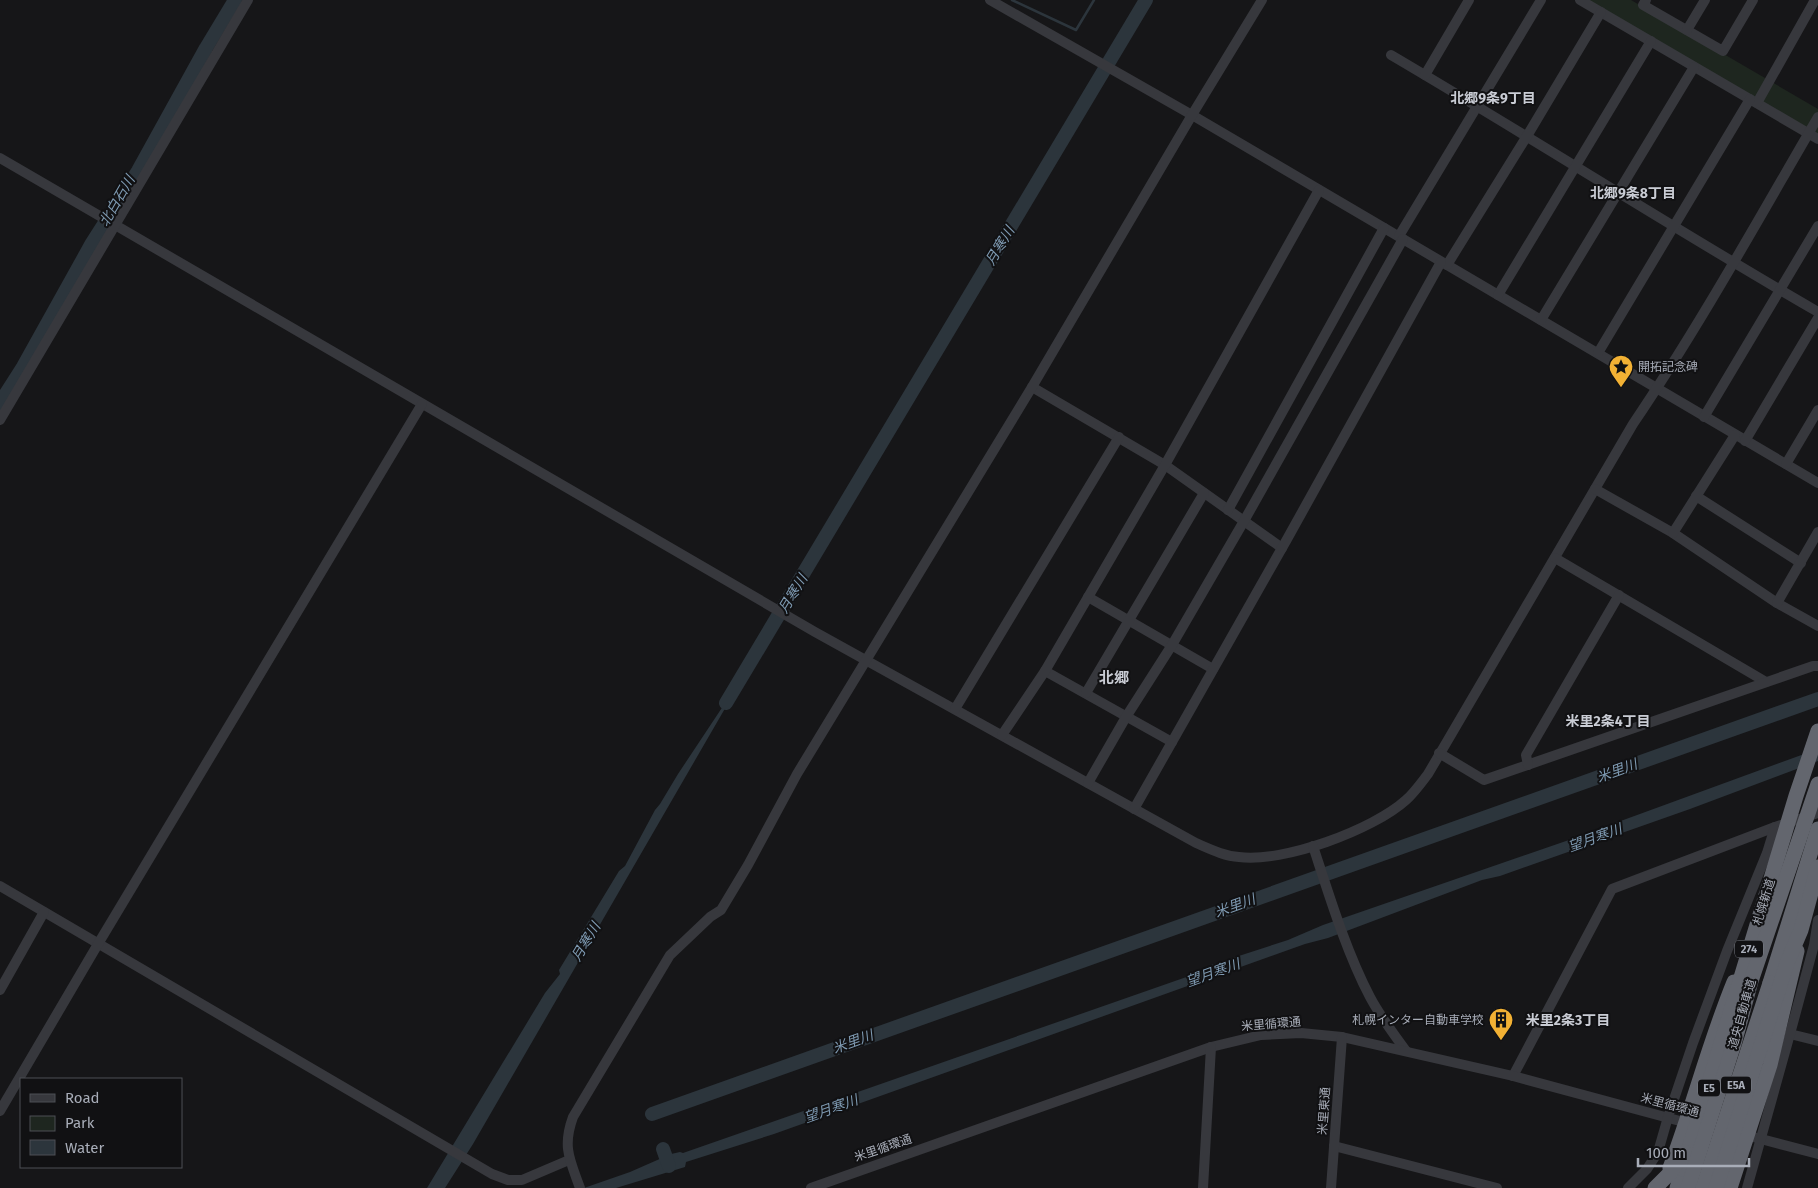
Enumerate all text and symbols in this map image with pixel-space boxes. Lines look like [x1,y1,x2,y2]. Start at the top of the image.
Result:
district label: 北郷9条9丁目 [1450,90,1536,107]
water label: 北白石川 [96,171,139,229]
district label: 北郷9条8丁目 [1590,185,1676,202]
water label: 月寒川 [982,222,1019,268]
place icon: 開拓記念碑 [1608,354,1634,388]
place label: 開拓記念碑 [1638,360,1698,374]
water label: 月寒川 [775,570,812,616]
district label: 北郷 [1099,669,1129,687]
district label: 米里2条4丁目 [1565,713,1651,730]
water label: 米里川 [1594,755,1642,786]
water label: 望月寒川 [1566,820,1626,856]
street label: 札幌新道 [1750,877,1778,927]
water label: 米里川 [1212,890,1260,921]
water label: 月寒川 [568,918,605,964]
road number: 274 [1735,941,1763,958]
water label: 望月寒川 [1184,955,1244,991]
street label: 道央自動車道 [1725,977,1759,1051]
building icon: 札幌インター自動車学校 [1488,1007,1514,1041]
district label: 米里2条3丁目 [1526,1012,1610,1029]
place label: 札幌インター自動車学校 [1352,1013,1484,1027]
street label: 米里循環通 [1240,1014,1302,1034]
water label: 米里川 [830,1026,878,1057]
road number: E5A [1721,1076,1751,1094]
legend [20,1078,182,1168]
road number: E5 [1698,1080,1720,1096]
street label: 米里東通 [1315,1087,1333,1135]
text: Road [65,1089,100,1107]
street label: 米里循環通 [1639,1090,1701,1120]
water label: 望月寒川 [802,1091,862,1127]
text: Park [65,1114,95,1132]
street label: 米里循環通 [852,1132,914,1164]
scale bar [1638,1136,1749,1168]
text: Water [65,1139,104,1157]
text: 100 m [1646,1144,1686,1162]

